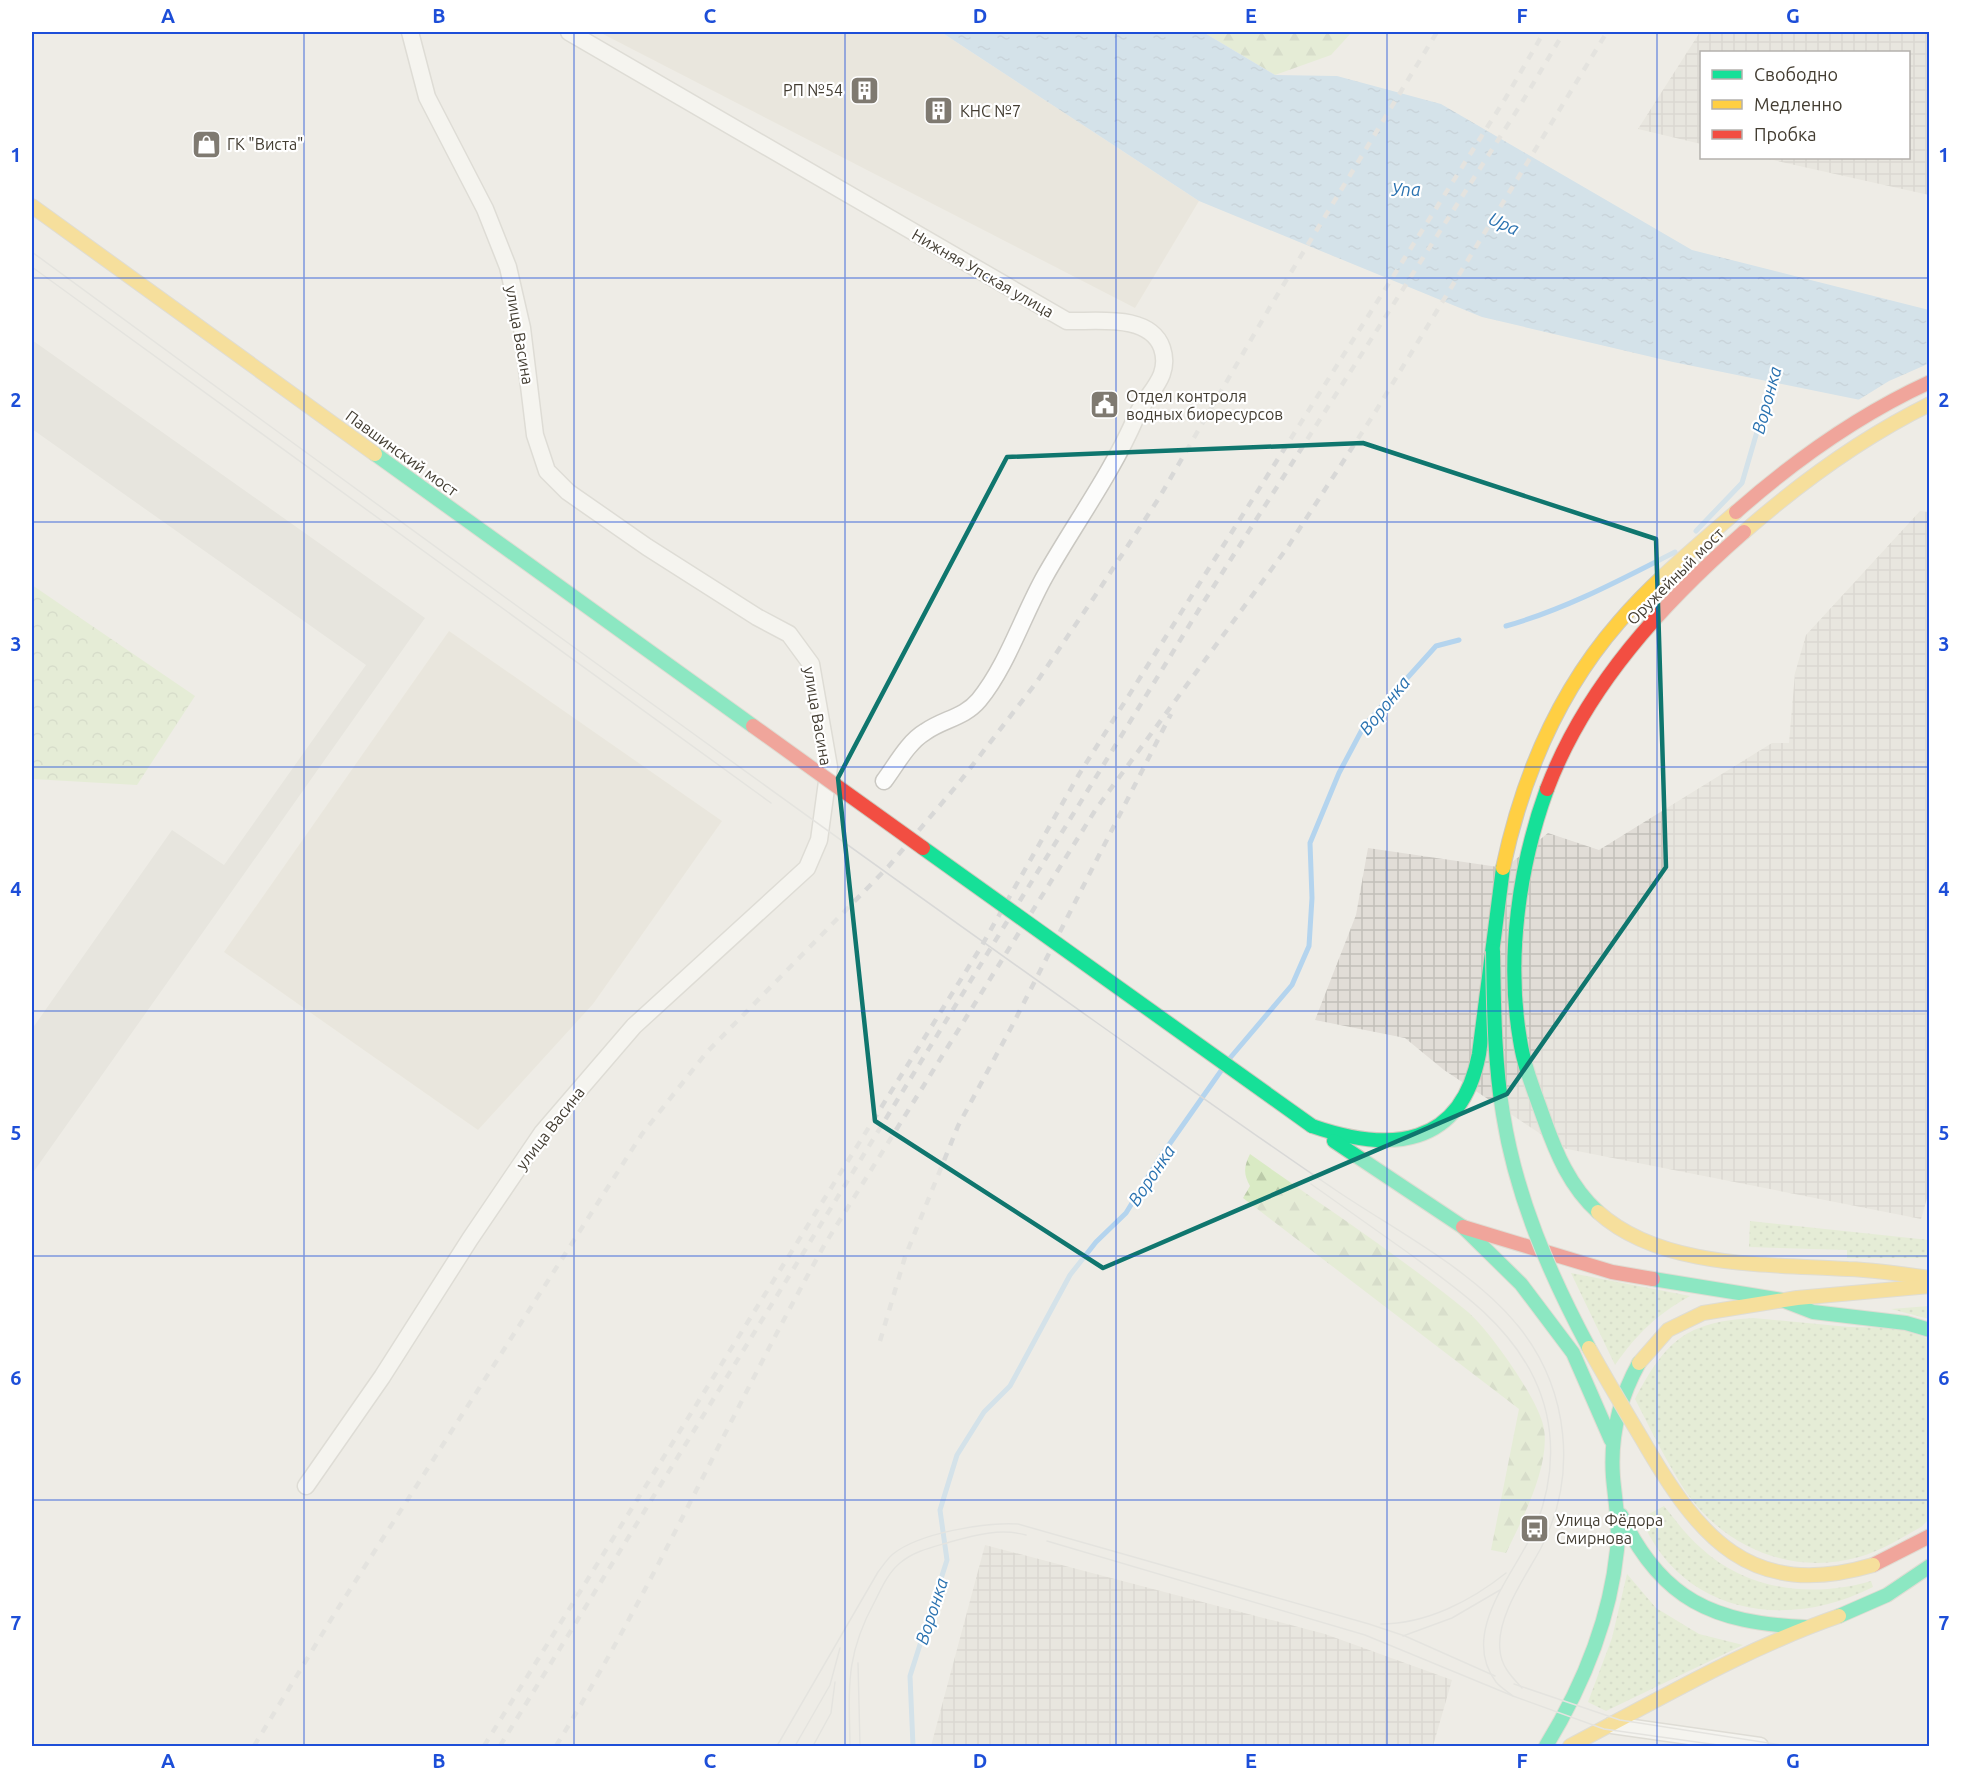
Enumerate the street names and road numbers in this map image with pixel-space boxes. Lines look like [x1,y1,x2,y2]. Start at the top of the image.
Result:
street label: Нижняя Упская улица [909,225,1057,321]
street label: улица Васина [502,284,538,386]
street label: Павшинский мост [343,406,461,500]
street label: Оружейный мост [1623,524,1727,628]
street label: улица Васина [800,665,836,767]
street label: улица Васина [512,1083,588,1173]

